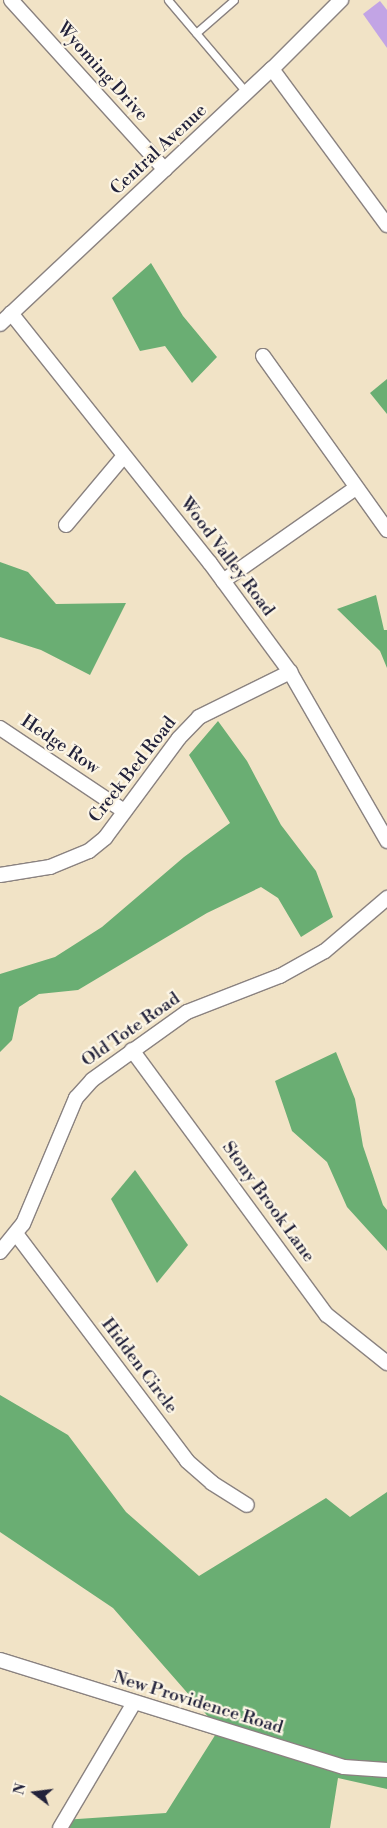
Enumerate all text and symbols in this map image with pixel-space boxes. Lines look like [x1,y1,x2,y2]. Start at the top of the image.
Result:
street label: Wyoming Drive [52,18,152,126]
street label: Central Avenue [106,100,212,200]
street label: Wood Valley Road [175,493,279,621]
street label: Hedge Row [17,711,103,779]
street label: Creek Bed Road [85,713,181,827]
street label: Old Tote Road [78,988,184,1072]
street label: Stony Brook Lane [217,1137,319,1267]
street label: Hidden Circle [96,1314,182,1418]
street label: New Providence Road [110,1667,286,1739]
north arrow [10,1768,60,1818]
text: N [10,1781,31,1797]

